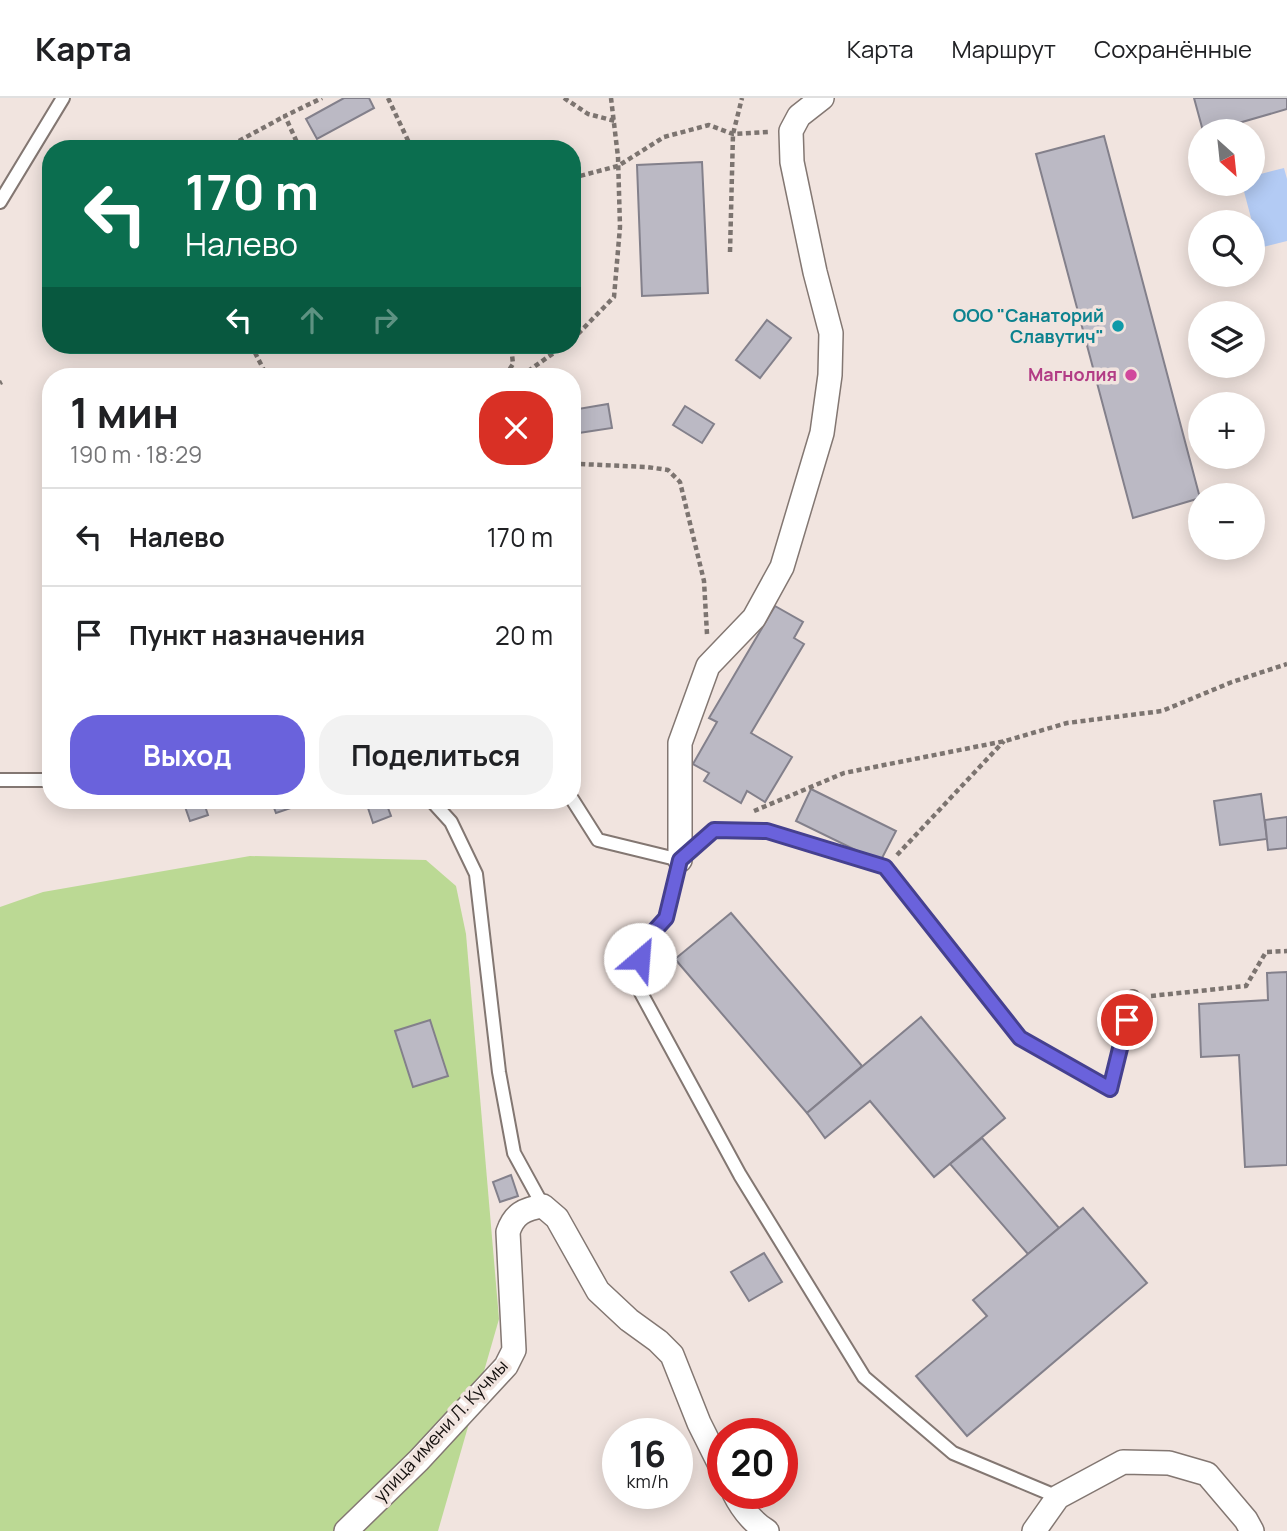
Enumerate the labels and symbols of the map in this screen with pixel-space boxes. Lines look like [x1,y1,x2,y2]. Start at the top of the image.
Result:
north arrow [1188,119,1265,196]
place label: ООО "Санаторий Славутич" [953,303,1104,348]
marker: ООО "Санаторий Славутич" [1110,318,1126,334]
place label: Магнолия [1028,362,1117,386]
marker: Магнолия [1123,367,1139,383]
position arrow [603,922,677,996]
pin [1097,990,1157,1050]
street label: улица имени Л. Кучмы [368,1354,513,1507]
speed limit sign: 20 [707,1418,798,1509]

